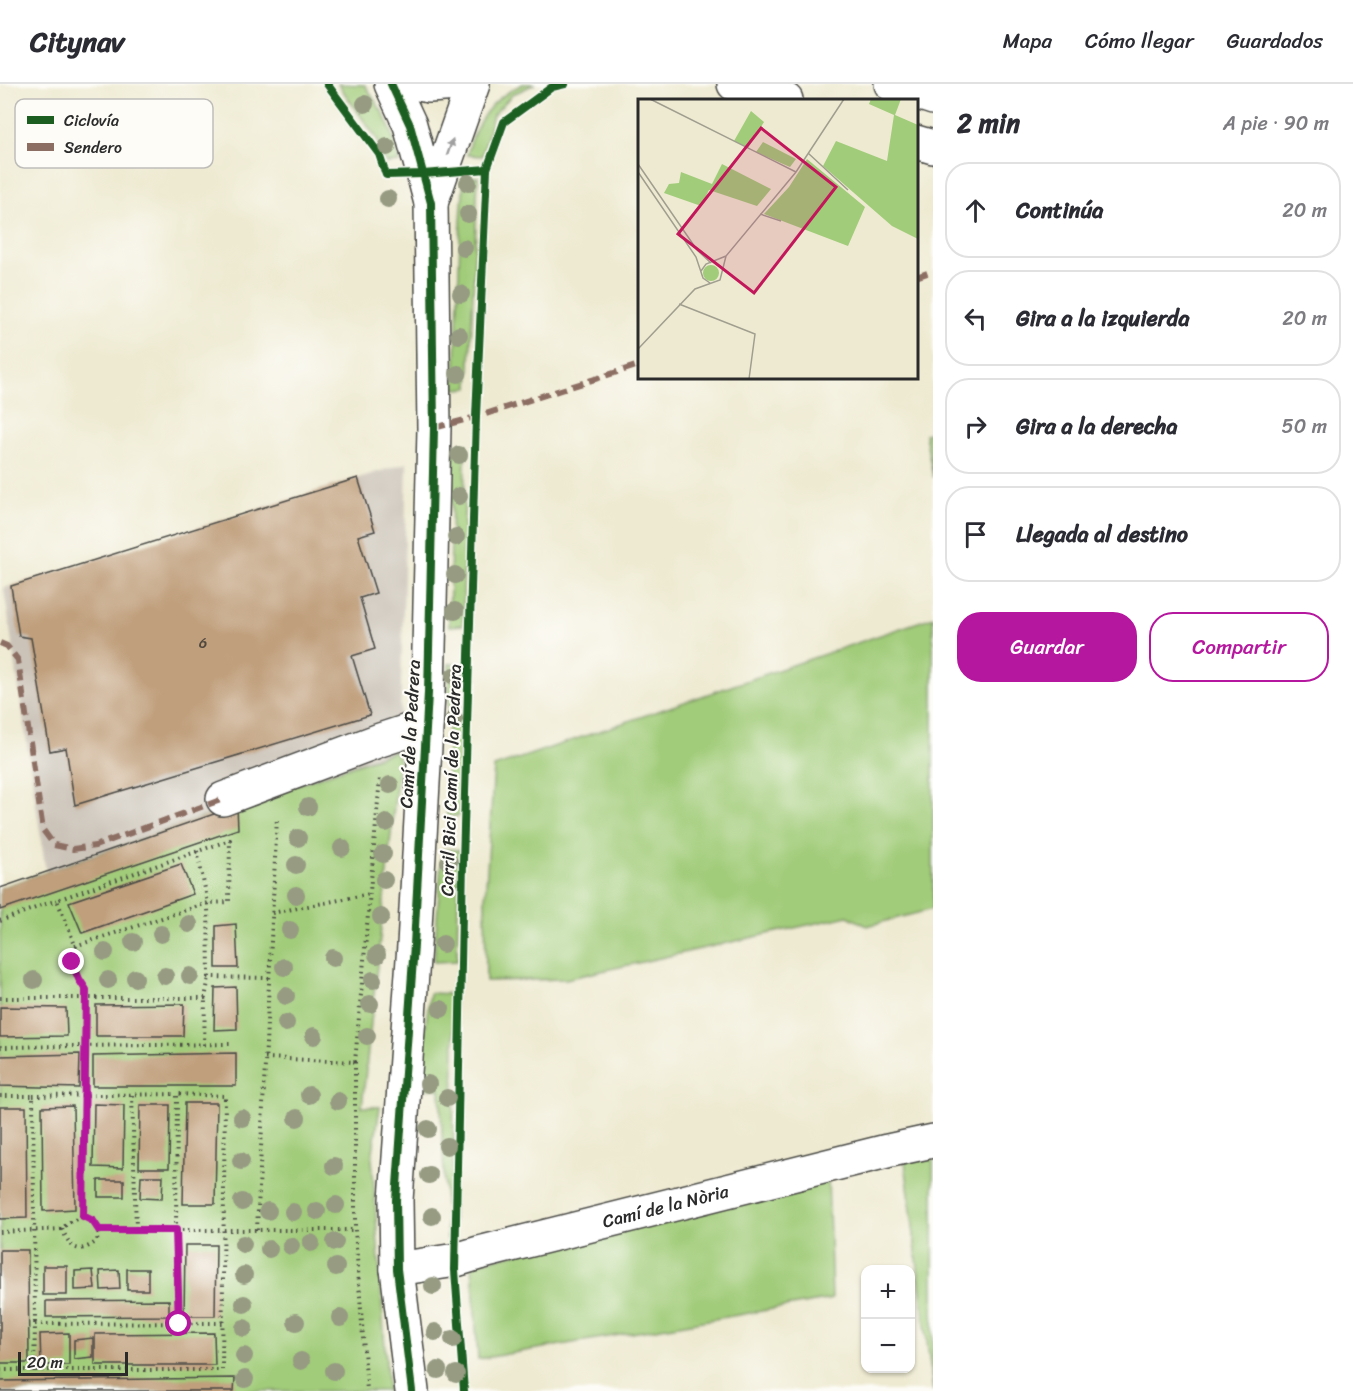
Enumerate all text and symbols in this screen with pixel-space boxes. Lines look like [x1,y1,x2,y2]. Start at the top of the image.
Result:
text: Citynav [30,17,124,66]
text: Mapa [1003,22,1052,60]
text: Cómo llegar [1085,22,1194,60]
text: Guardados [1227,22,1323,60]
legend [15,99,213,168]
inset map [638,99,918,380]
text: 2 min [957,100,1020,146]
text: Ciclovía [64,106,119,135]
text: A pie · 90 m [1223,106,1329,141]
text: Sendero [64,133,122,162]
one-way arrow [445,138,455,156]
text: Continúa [1016,191,1103,230]
text: 20 m [1282,193,1327,228]
icon: ahead [959,194,992,227]
text: Gira a la izquierda [1016,299,1189,338]
text: 20 m [1282,301,1327,336]
icon: left [959,302,992,335]
text: Gira a la derecha [1016,407,1177,446]
text: 50 m [1282,409,1327,444]
icon: right [959,410,992,443]
text: Llegada al destino [1016,515,1188,554]
icon: arrive [959,518,992,551]
button: Guardar [957,612,1137,682]
button: Compartir [1149,612,1329,682]
house number: 6 [199,630,207,656]
street label: Camí de la Pedrera [390,659,430,809]
street label: Carril Bici Camí de la Pedrera [431,663,471,897]
route end [58,948,84,974]
street label: Camí de la Nòria [599,1175,733,1238]
map controls [861,1265,915,1373]
button: + [861,1265,915,1319]
route start [165,1310,191,1336]
button: − [861,1319,915,1373]
text: 20 m [27,1348,63,1377]
scale bar [18,1349,128,1376]

